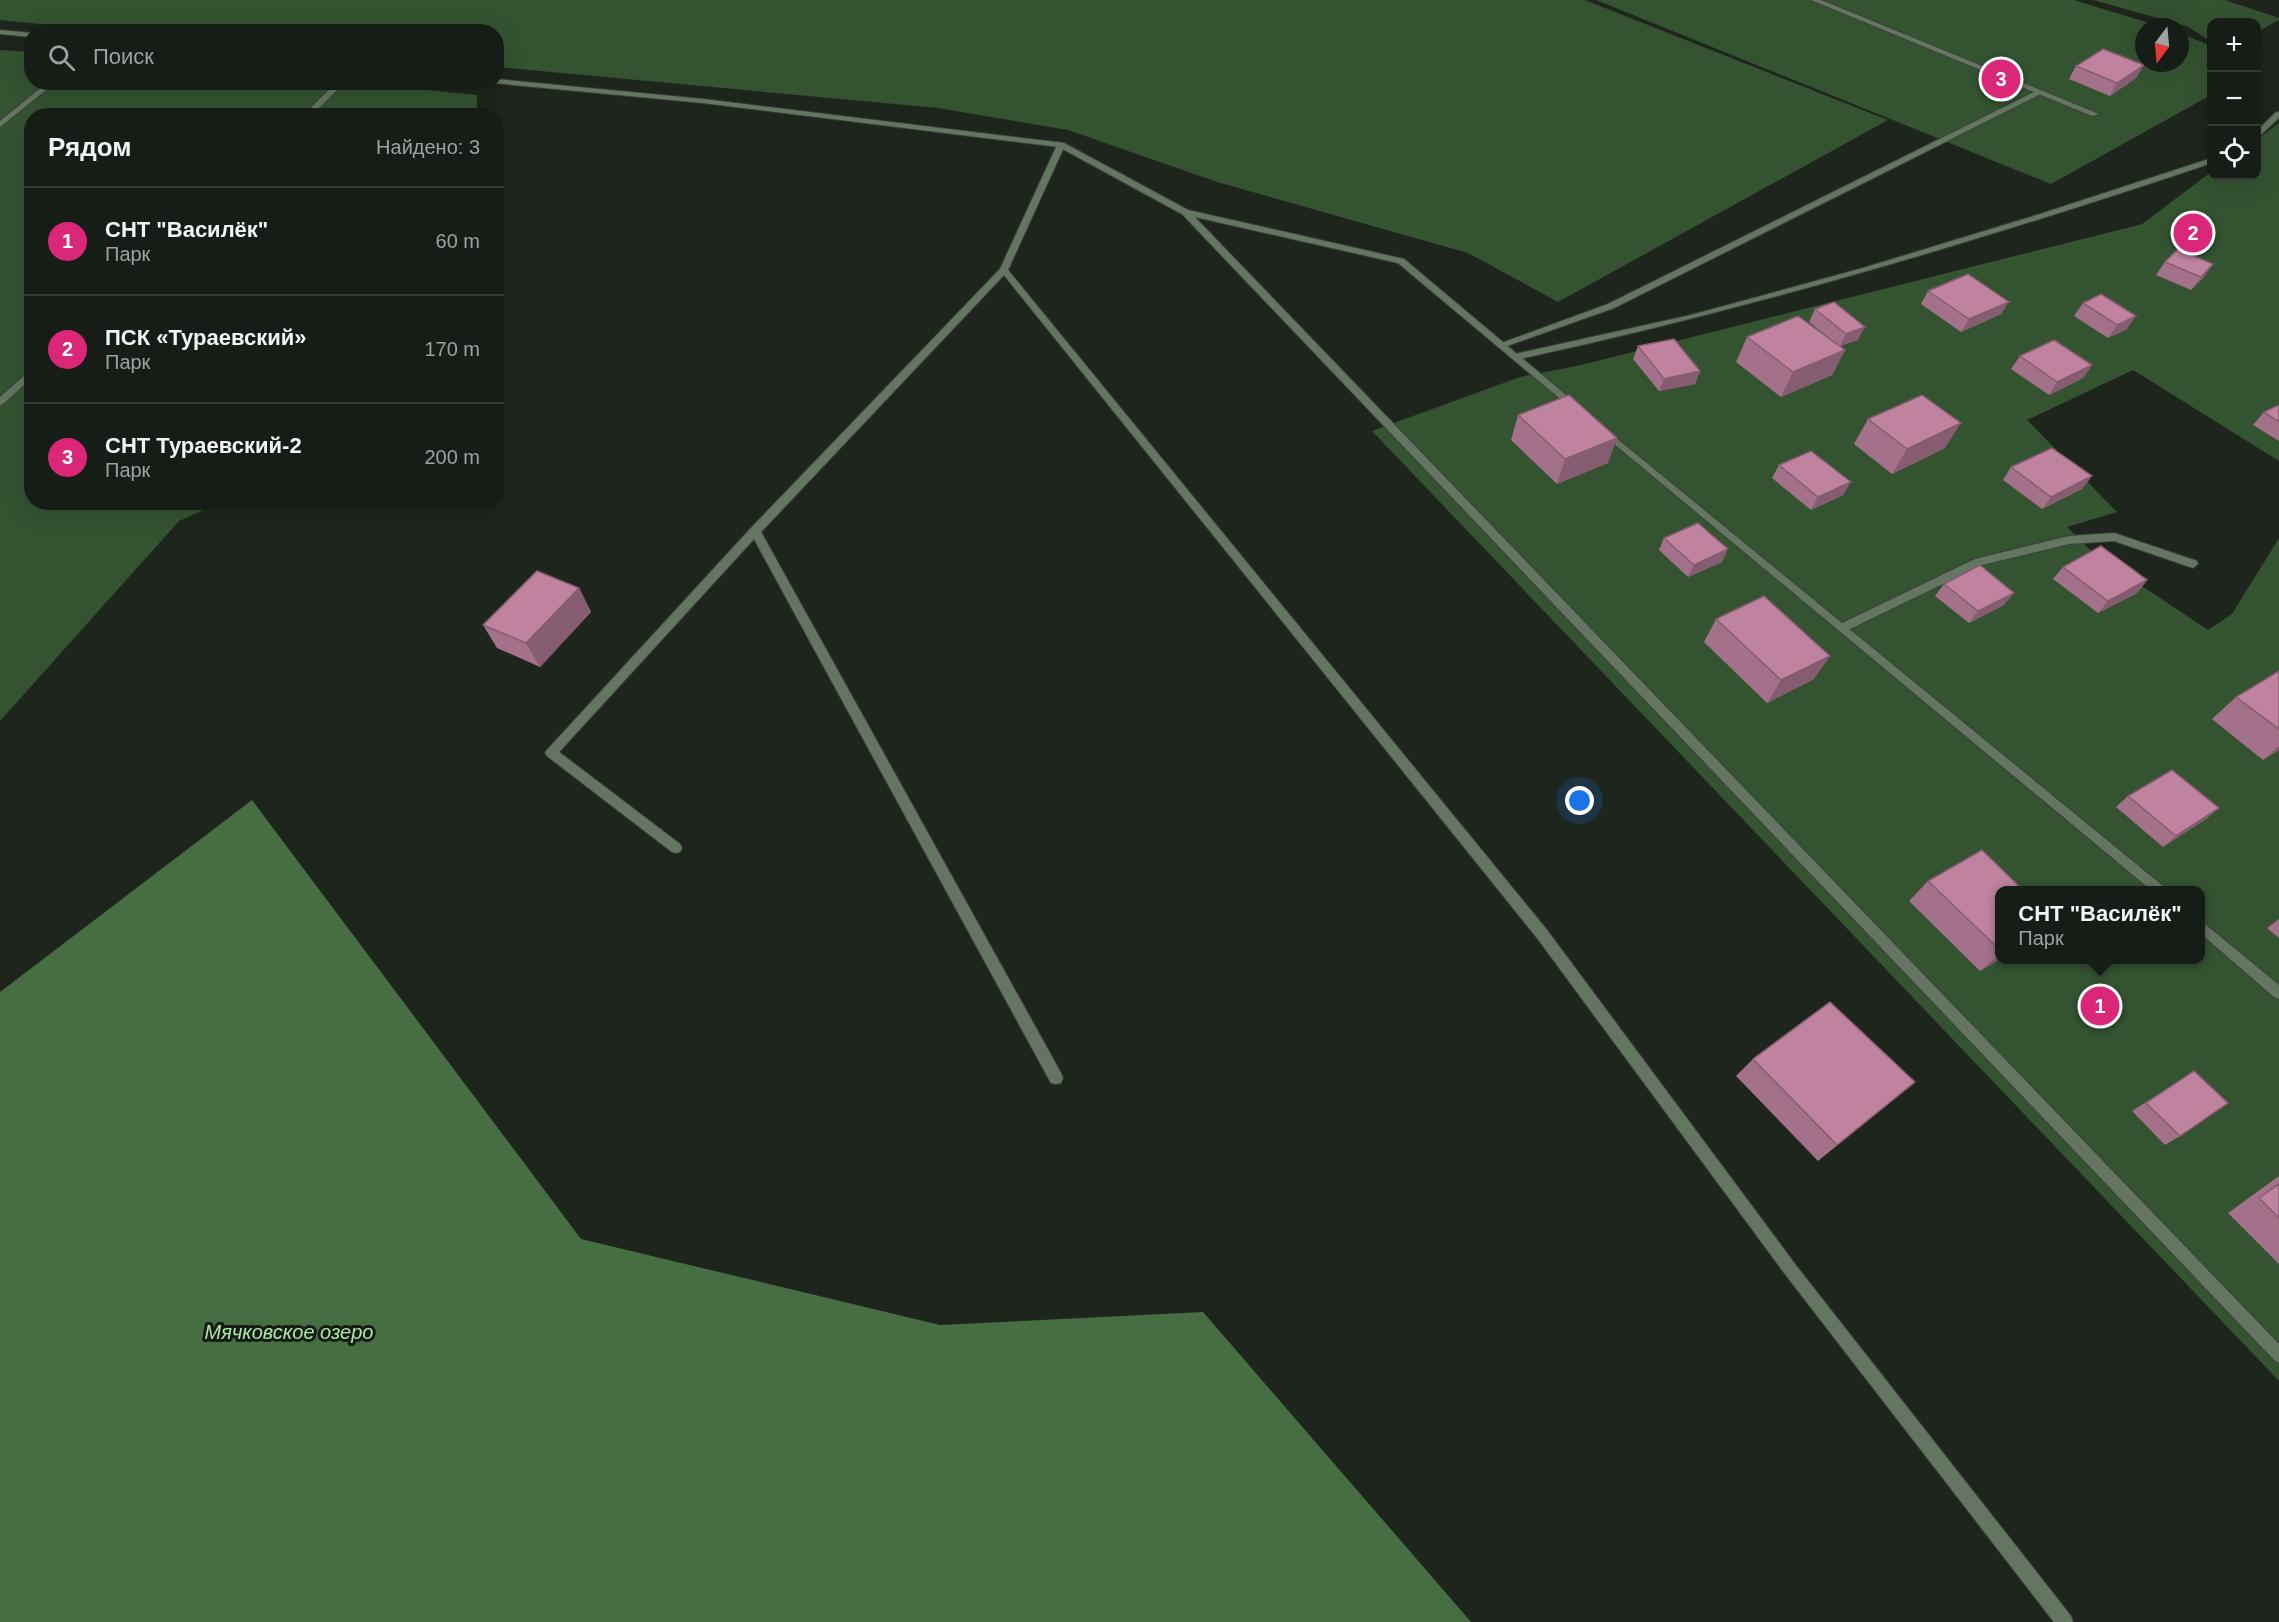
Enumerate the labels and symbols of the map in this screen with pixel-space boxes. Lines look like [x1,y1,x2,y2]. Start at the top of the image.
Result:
north arrow [2135,18,2189,72]
pin: 3 [1982,56,2020,101]
pin: 2 [2174,210,2212,256]
your location [1565,786,1594,815]
pin: 1 [2080,984,2120,1028]
water label: Мячковское озеро [205,1321,373,1343]

